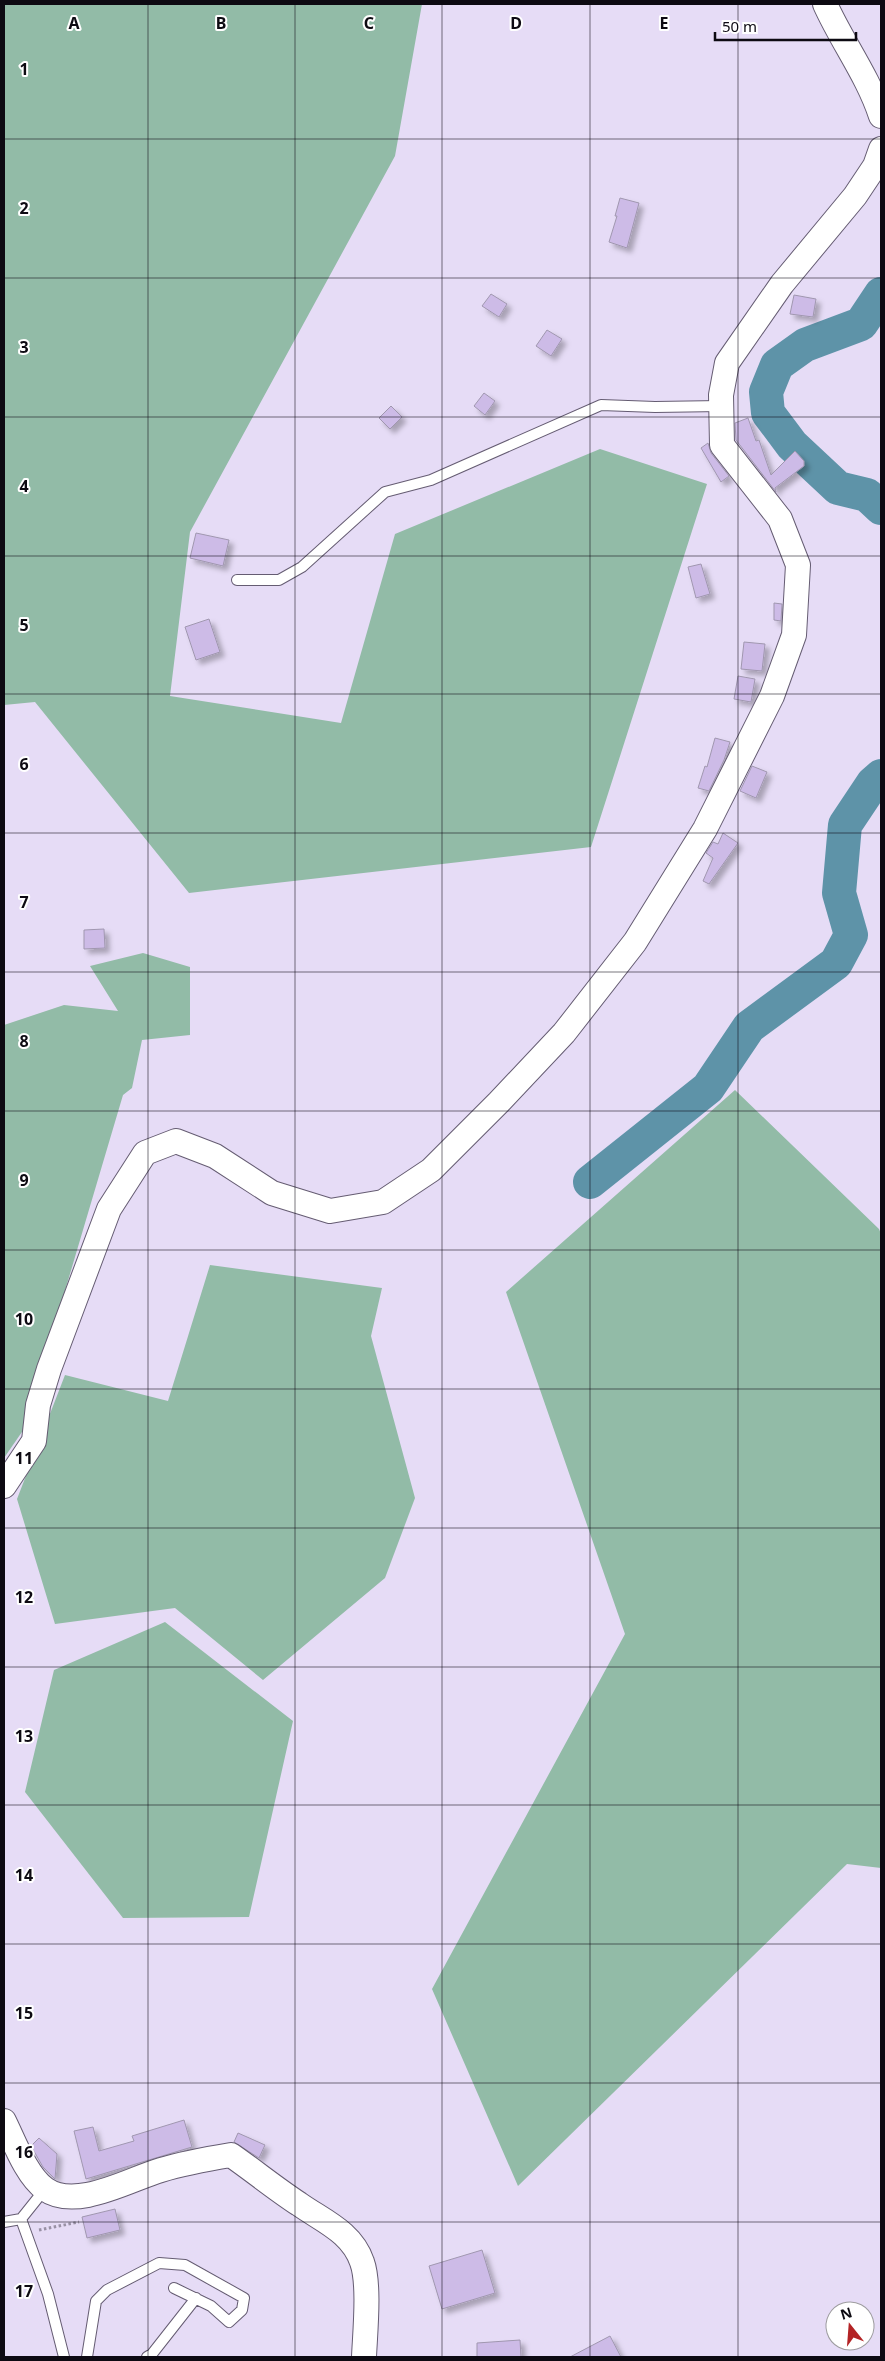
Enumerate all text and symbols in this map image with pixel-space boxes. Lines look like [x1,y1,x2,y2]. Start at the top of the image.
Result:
scale bar [715,10,856,42]
text: A [68,12,80,34]
text: B [216,12,226,34]
text: C [364,12,374,34]
text: D [510,12,522,34]
text: E [660,12,669,34]
text: 50 m [722,16,757,36]
text: 1 [19,58,29,80]
text: 2 [19,197,29,219]
text: 3 [19,336,29,358]
text: 4 [19,475,29,497]
text: 5 [19,614,29,636]
text: 6 [19,753,29,775]
text: 7 [19,891,29,913]
text: 8 [19,1030,29,1052]
text: 9 [19,1169,29,1191]
text: 10 [15,1308,33,1330]
text: 11 [15,1447,33,1469]
text: 12 [15,1586,33,1608]
text: 13 [15,1725,33,1747]
text: 14 [15,1864,33,1886]
text: 15 [15,2002,33,2024]
text: 16 [15,2141,33,2163]
text: 17 [15,2280,33,2302]
north arrow [825,2301,875,2351]
text: N [838,2302,854,2324]

